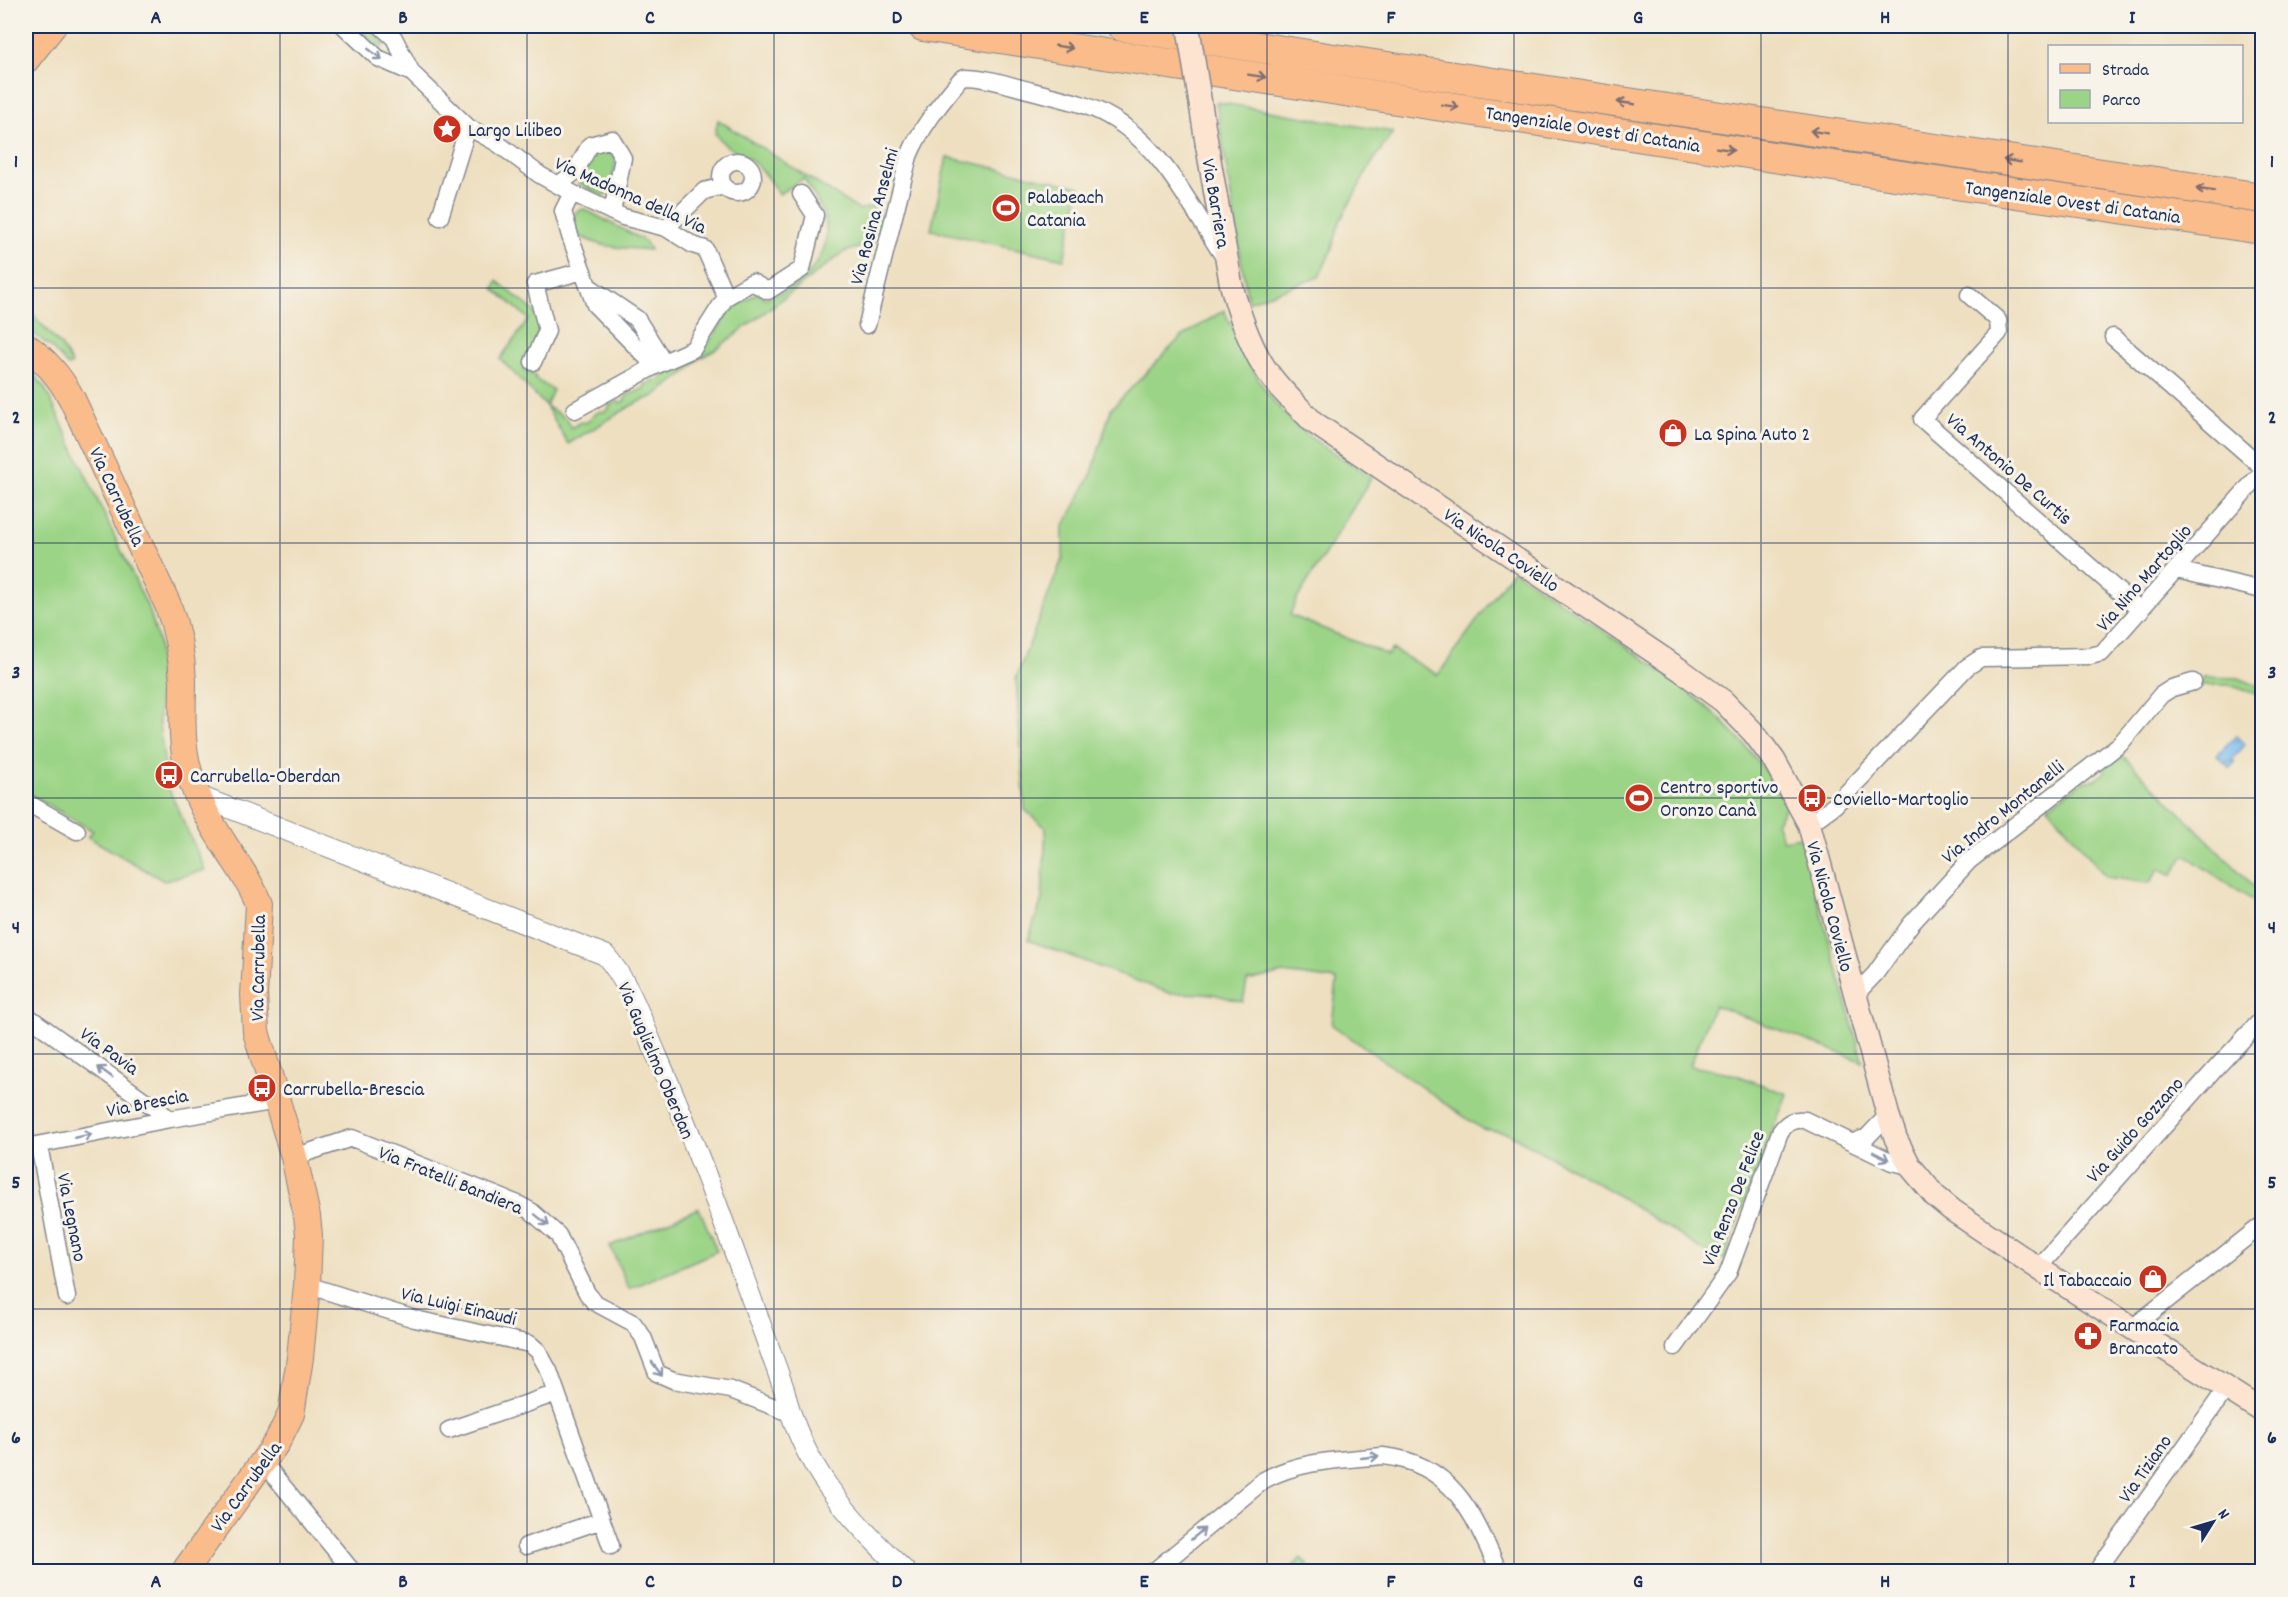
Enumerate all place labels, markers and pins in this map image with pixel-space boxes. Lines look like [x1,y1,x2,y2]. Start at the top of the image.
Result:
place icon: Largo Lilibeo [431,113,463,145]
place label: Largo Lilibeo [468,118,562,146]
place label: Palabeach Catania [1027,185,1104,236]
sports icon: Palabeach Catania [990,192,1022,224]
shop icon: La Spina Auto 2 [1657,417,1689,449]
place label: La Spina Auto 2 [1694,422,1810,450]
bus stop icon: Carrubella-Oberdan [153,759,185,791]
place label: Carrubella-Oberdan [190,764,340,792]
place label: Centro sportivo Oronzo Canà [1660,775,1779,826]
sports icon: Centro sportivo Oronzo Canà [1623,782,1655,814]
bus stop icon: Coviello-Martoglio [1796,782,1828,814]
place label: Coviello-Martoglio [1833,787,1969,815]
bus stop icon: Carrubella-Brescia [246,1072,278,1104]
place label: Carrubella-Brescia [283,1077,425,1105]
shop icon: Il Tabaccaio [2137,1263,2169,1295]
place label: Il Tabaccaio [2043,1268,2132,1296]
place label: Farmacia Brancato [2109,1313,2180,1364]
pharmacy icon: Farmacia Brancato [2072,1320,2104,1352]

